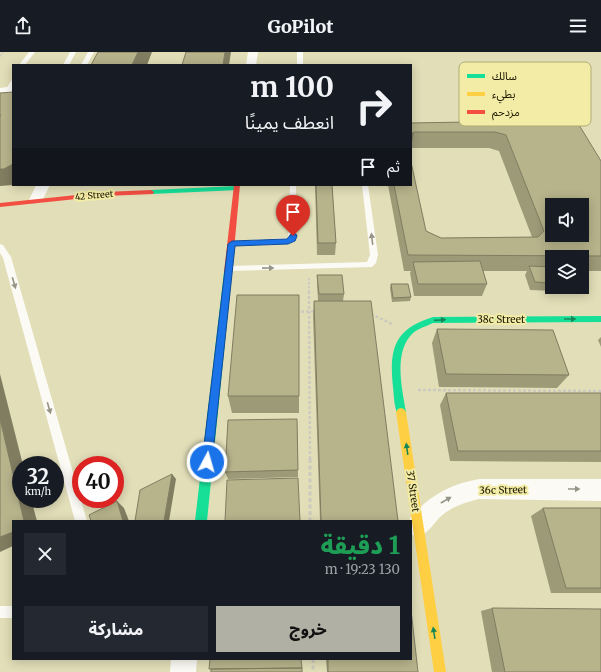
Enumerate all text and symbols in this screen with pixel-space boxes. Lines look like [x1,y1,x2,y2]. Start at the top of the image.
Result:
icon: share [12,15,34,37]
text: GoPilot [267,15,334,38]
icon: menu [567,15,589,37]
legend [459,62,591,126]
text: 100 m [250,69,334,105]
text: سالك [492,69,517,83]
icon: right [348,80,400,132]
text: بطيء [492,87,515,104]
text: مزدحم [492,105,520,121]
text: انعطف يمينًا [245,111,334,134]
icon: arrive [357,156,379,178]
text: ثم [387,157,400,176]
street label: 42 Street [74,188,114,202]
pin [276,195,310,236]
map controls [545,198,589,294]
button: sound [545,198,589,242]
icon: arrive [282,201,304,223]
one-way arrow [369,233,375,245]
button: layers [545,250,589,294]
one-way arrow [262,265,275,271]
one-way arrow [11,277,17,289]
street label: 38c Street [477,313,525,326]
one-way arrow [434,316,446,323]
one-way arrow [564,316,577,322]
one-way arrow [46,402,52,414]
position arrow [186,441,228,483]
one-way arrow [404,443,410,456]
speed limit sign: 40 [72,456,124,508]
text: 32 [27,464,49,489]
street label: 37 Street [404,469,422,513]
street label: 36c Street [479,483,527,497]
text: km/h [25,485,51,498]
one-way arrow [568,486,581,492]
one-way arrow [440,496,452,503]
text: 1 دقيقة [320,530,400,561]
button: close [24,533,66,575]
text: 130 m · 19:23 [325,561,400,578]
button: مشاركة [24,606,208,652]
button: خروج [216,606,400,652]
one-way arrow [431,627,437,640]

